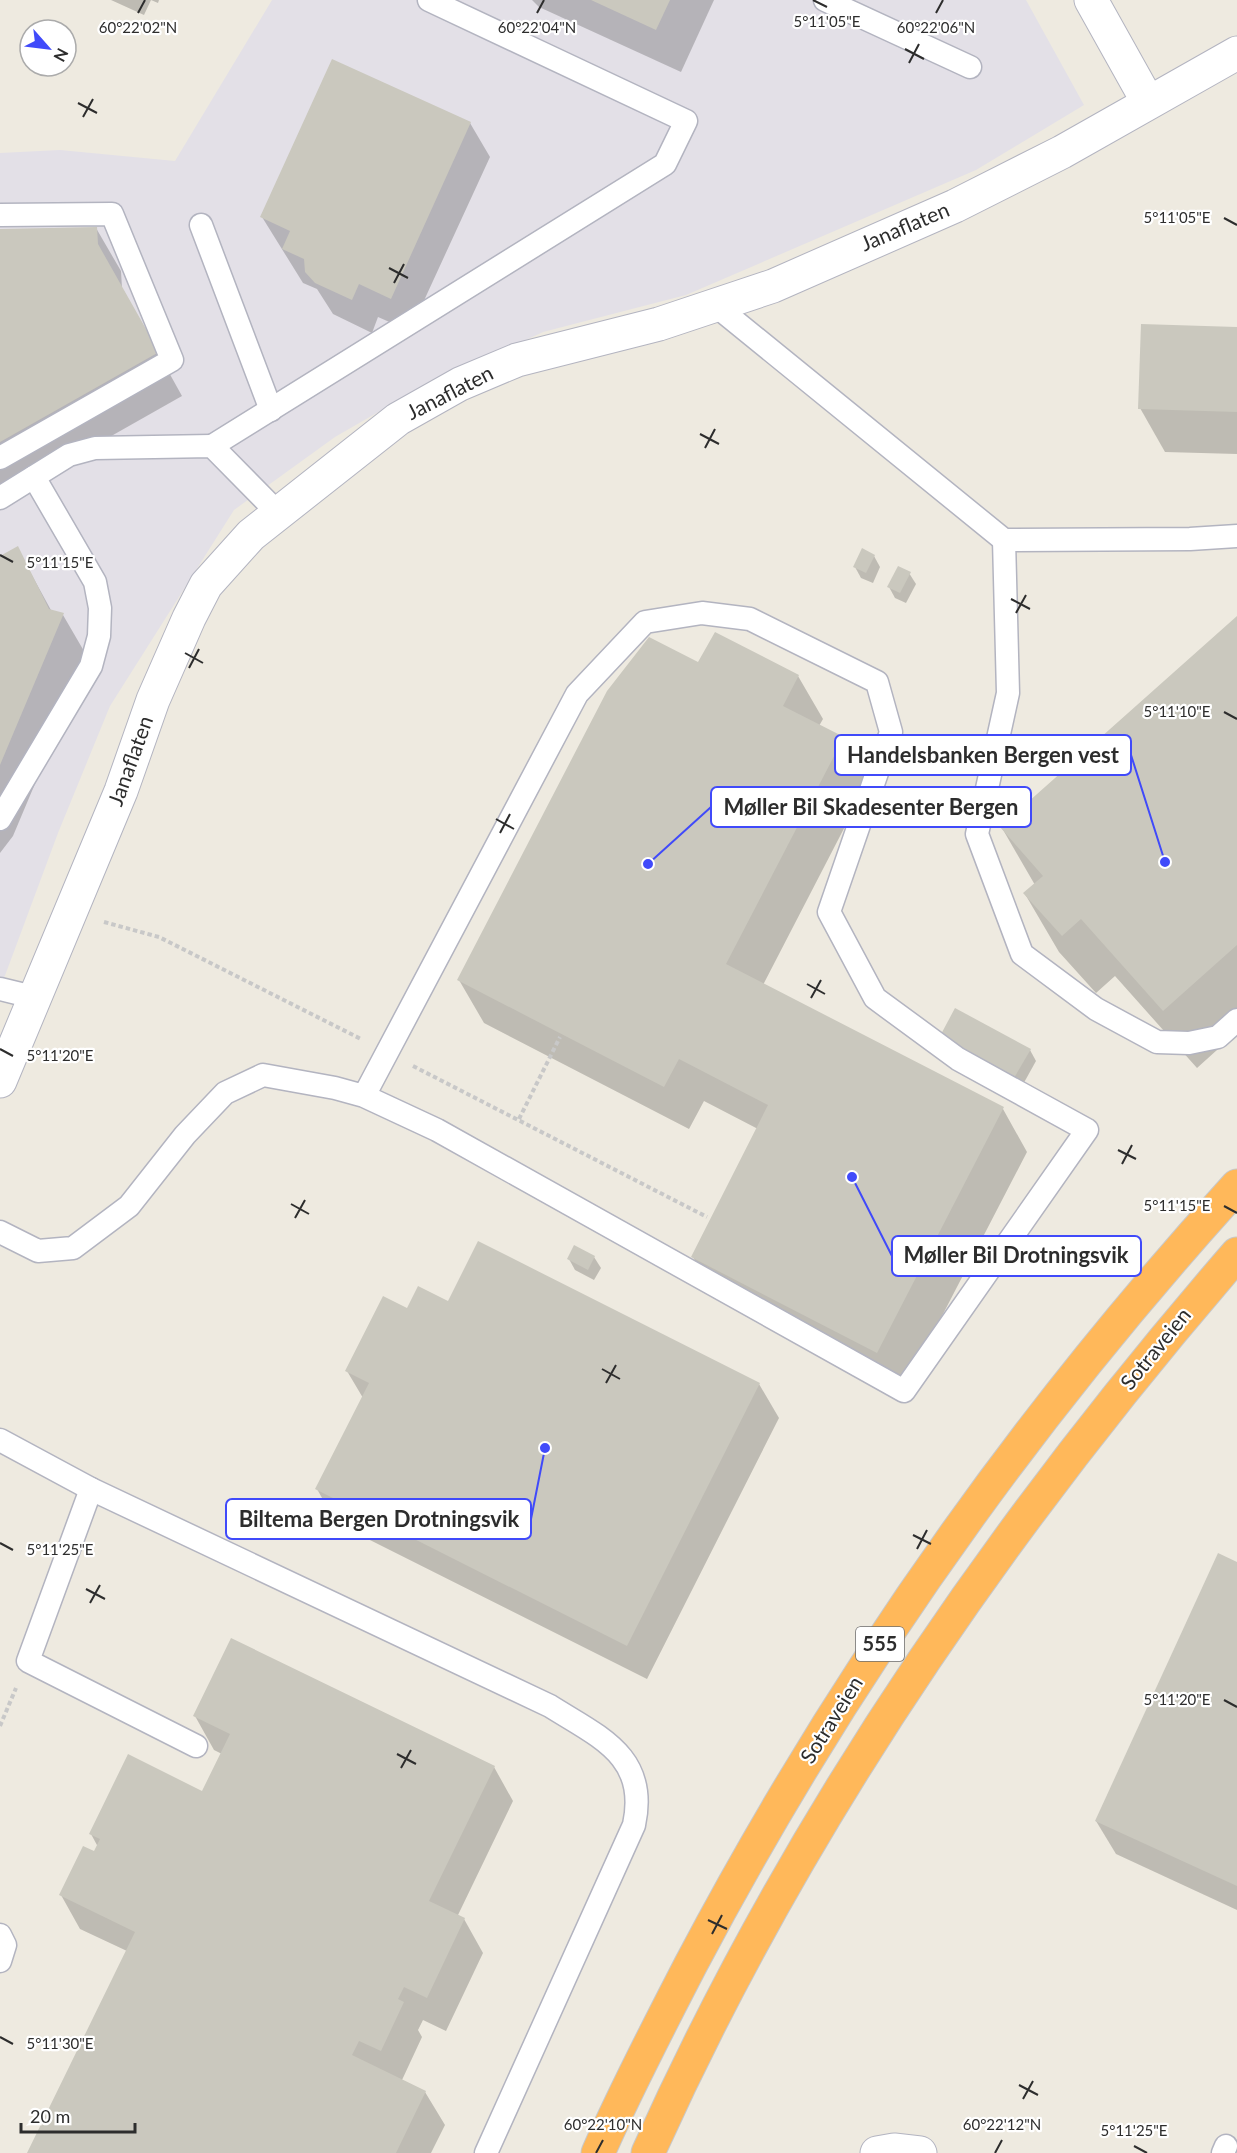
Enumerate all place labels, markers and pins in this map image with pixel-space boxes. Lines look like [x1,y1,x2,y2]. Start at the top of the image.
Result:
callout: Handelsbanken Bergen vest [835,735,1131,775]
callout: Møller Bil Skadesenter Bergen [711,787,1031,827]
callout: Møller Bil Drotningsvik [892,1236,1141,1276]
callout: Biltema Bergen Drotningsvik [226,1499,531,1539]

